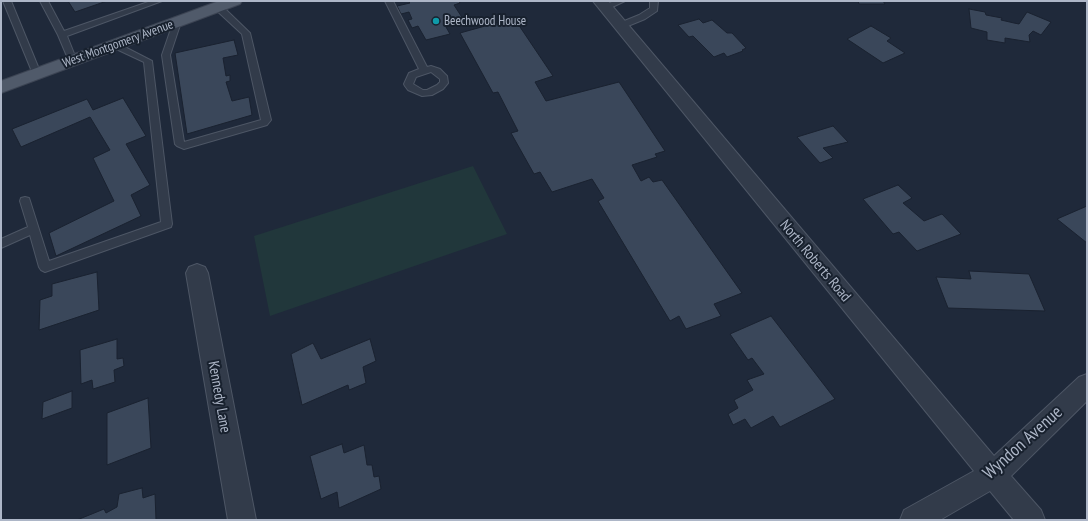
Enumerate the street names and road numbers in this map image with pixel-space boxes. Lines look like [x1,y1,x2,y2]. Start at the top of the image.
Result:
street label: West Montgomery Avenue [61,17,175,71]
street label: North Roberts Road [776,216,854,306]
street label: Kennedy Lane [204,360,234,434]
street label: Wyndon Avenue [979,402,1067,484]

